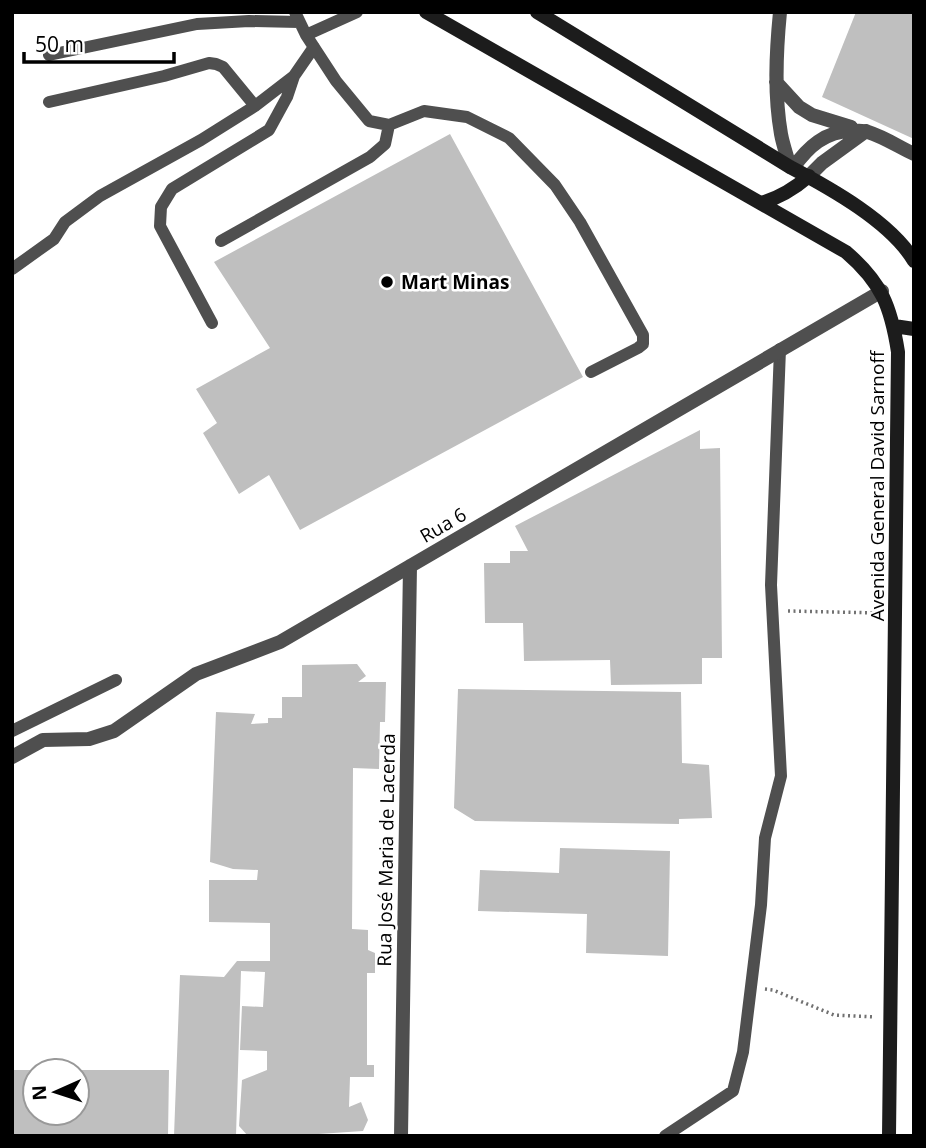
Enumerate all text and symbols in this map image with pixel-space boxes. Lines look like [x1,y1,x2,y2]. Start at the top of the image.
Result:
scale bar [24,21,175,65]
text: 50 m [35,30,84,58]
place label: Mart Minas [401,269,509,295]
marker: Mart Minas [379,274,395,290]
street label: Avenida General David Sarnoff [864,350,890,621]
street label: Rua 6 [415,501,471,549]
street label: Rua José Maria de Lacerda [371,733,401,967]
north arrow [21,1057,91,1127]
text: N [26,1084,52,1101]

